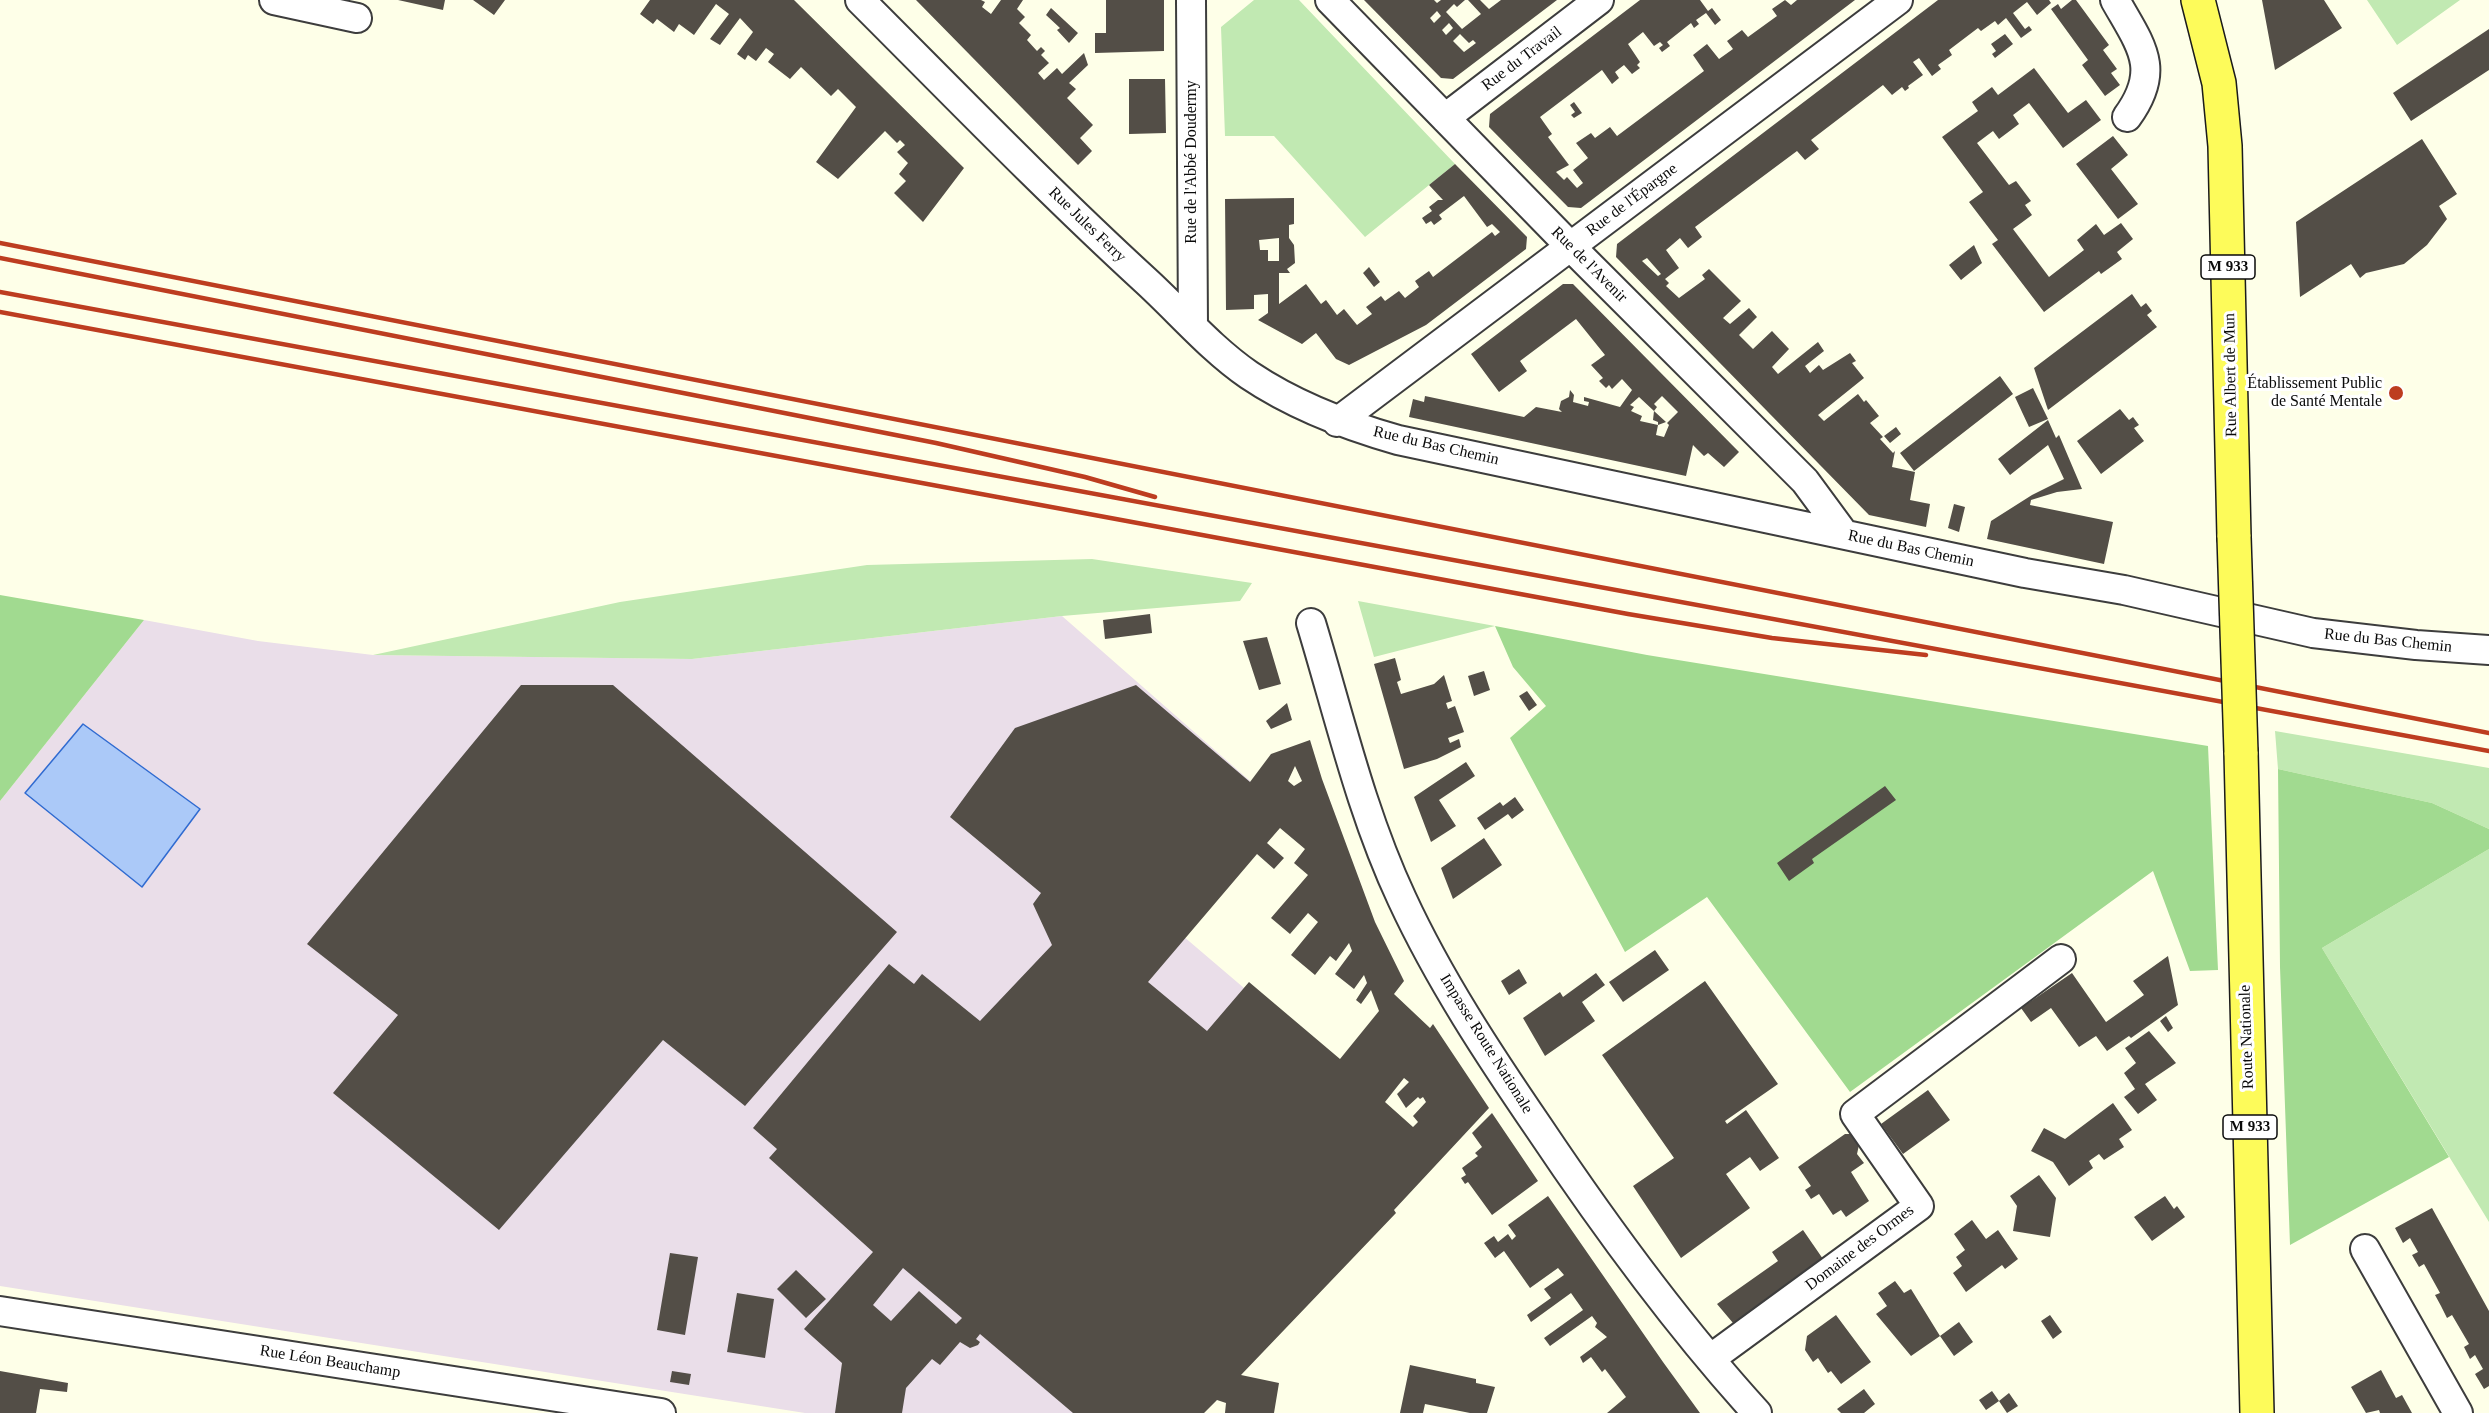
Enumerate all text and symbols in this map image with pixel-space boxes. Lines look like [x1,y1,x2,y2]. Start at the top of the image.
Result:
street label: Rue du Travail [1478,23,1566,95]
street label: Rue de l'Abbé Doudermy [1182,80,1202,244]
street label: Rue de l'Épargne [1583,159,1681,241]
street label: Rue Jules Ferry [1044,183,1130,267]
street label: Rue de l'Avenir [1547,223,1631,307]
road number: M 933 [2201,255,2255,279]
street label: Rue Albert de Mun [2220,313,2242,437]
place label: Établissement Public de Santé Mentale [2247,374,2382,412]
marker: Établissement Public de Santé Mentale [2387,384,2405,402]
street label: Rue du Bas Chemin [1371,422,1501,470]
street label: Rue du Bas Chemin [1846,526,1976,572]
street label: Rue du Bas Chemin [2323,625,2453,657]
street label: Impasse Route Nationale [1435,971,1537,1117]
street label: Route Nationale [2236,984,2258,1090]
road number: M 933 [2223,1115,2277,1139]
street label: Domaine des Ormes [1802,1201,1918,1295]
street label: Rue Léon Beauchamp [258,1341,402,1383]

